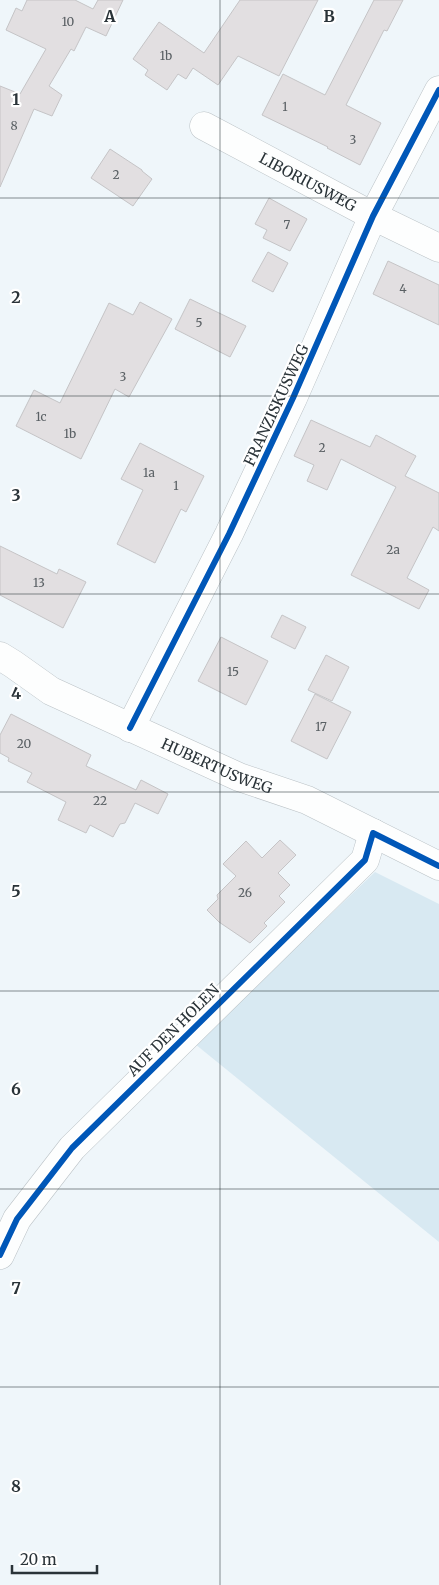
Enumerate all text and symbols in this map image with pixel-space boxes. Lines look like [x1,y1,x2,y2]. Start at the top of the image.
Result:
text: A [103,6,116,26]
text: B [323,6,335,26]
house number: 10 [62,14,75,29]
house number: 1b [160,48,172,63]
text: 1 [12,89,20,109]
house number: 1 [282,99,288,114]
house number: 8 [10,118,18,133]
house number: 3 [350,132,357,147]
street label: LIBORIUSWEG [256,148,360,215]
house number: 2 [112,167,120,182]
house number: 7 [284,217,291,232]
house number: 4 [399,281,407,296]
text: 2 [11,287,21,307]
house number: 5 [195,315,203,330]
street label: FRANZISKUSWEG [239,341,313,469]
house number: 3 [120,369,127,384]
house number: 1c [35,409,47,424]
house number: 1b [64,426,76,441]
house number: 2 [318,440,326,455]
house number: 1a [143,465,155,480]
house number: 1 [173,478,179,493]
text: 3 [11,485,21,505]
house number: 2a [386,542,400,557]
house number: 13 [33,575,45,590]
house number: 15 [227,664,239,679]
text: 4 [11,683,21,703]
house number: 17 [315,719,327,734]
street label: HUBERTUSWEG [159,733,275,797]
house number: 20 [17,736,32,751]
house number: 22 [93,793,107,808]
text: 5 [11,881,21,901]
house number: 26 [238,885,252,900]
street label: AUF DEN HOLEN [122,980,223,1081]
text: 6 [11,1079,21,1099]
text: 7 [11,1278,21,1298]
text: 8 [11,1476,21,1496]
scale bar [12,1542,98,1574]
text: 20 m [20,1550,57,1569]

